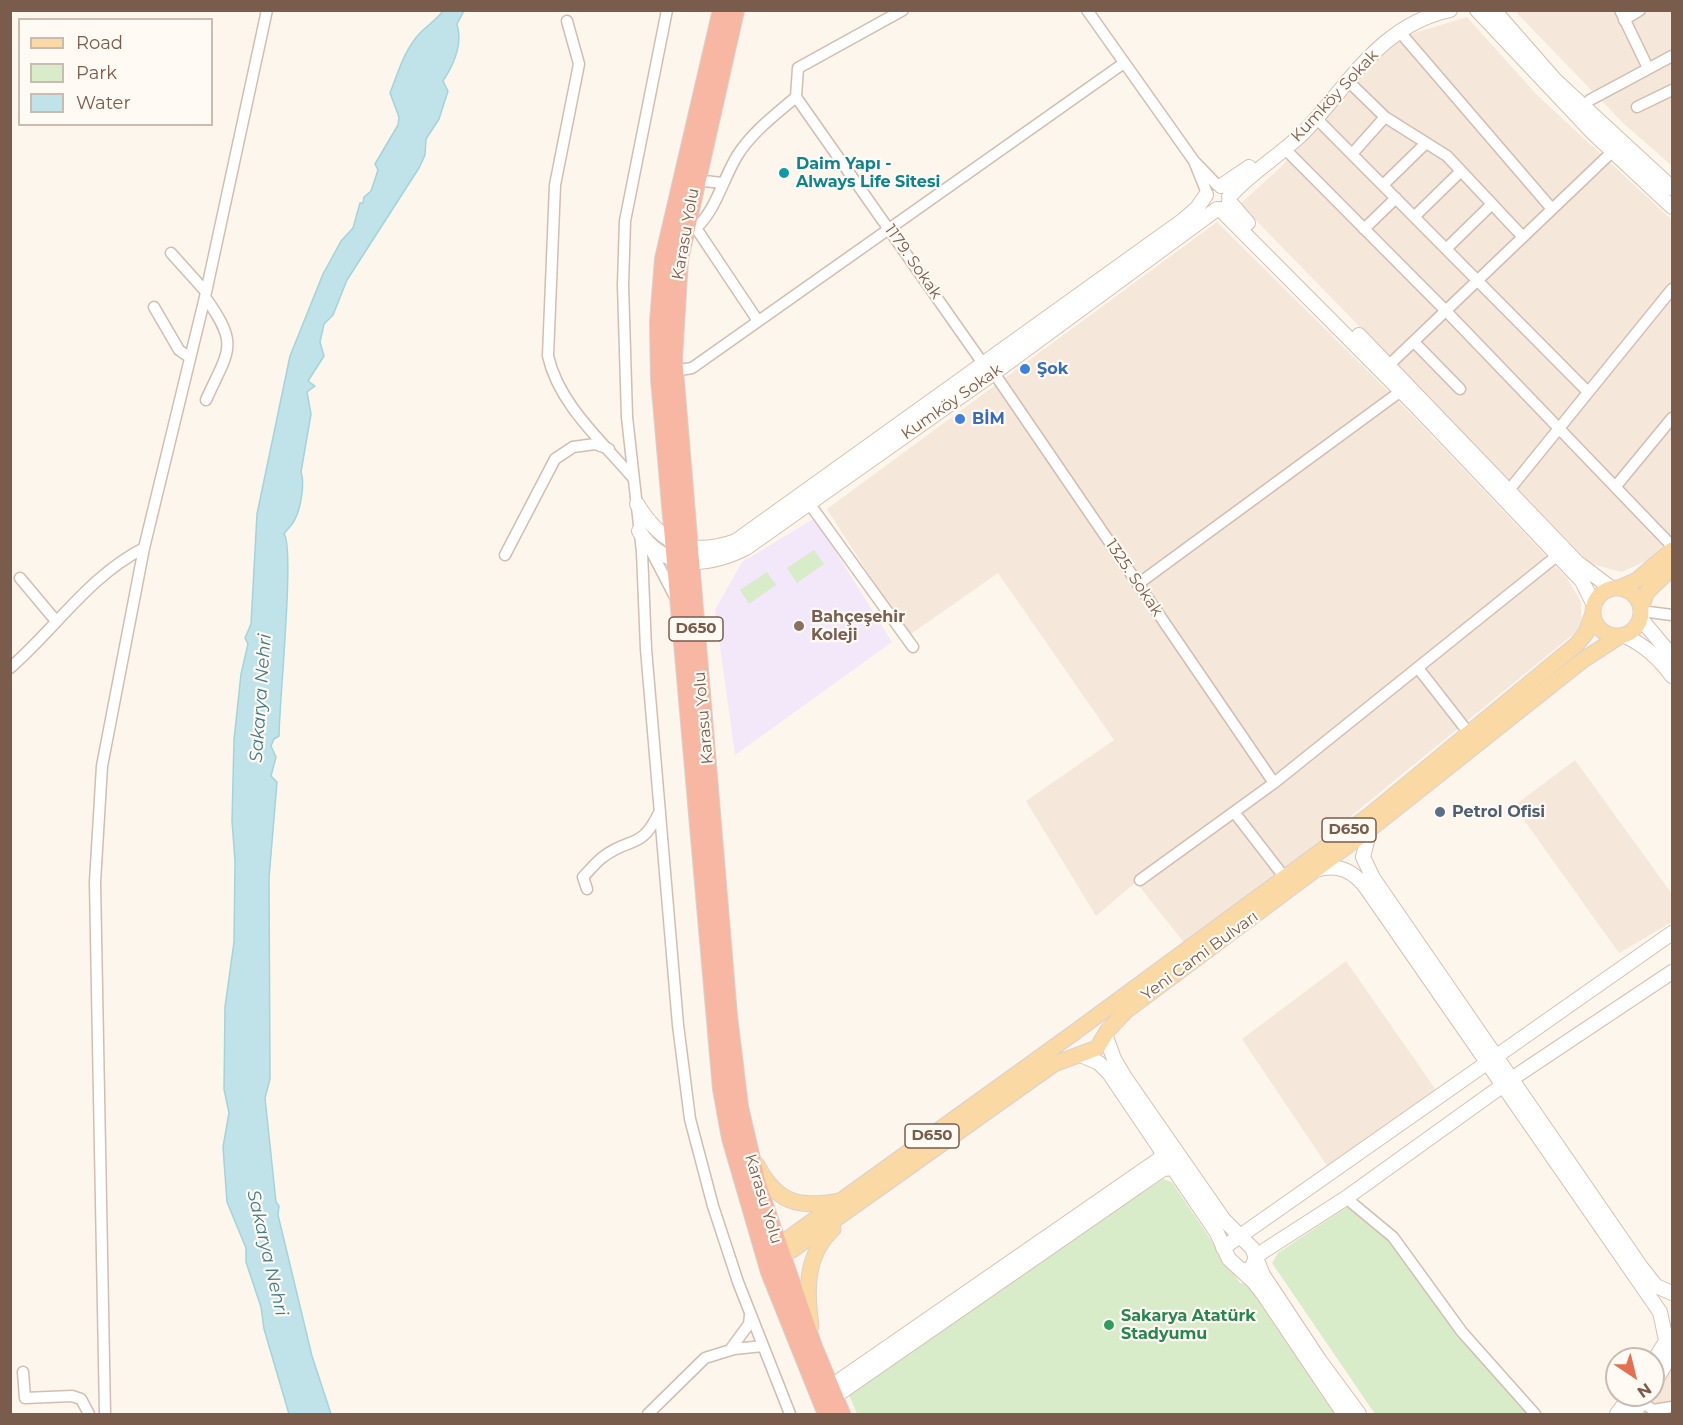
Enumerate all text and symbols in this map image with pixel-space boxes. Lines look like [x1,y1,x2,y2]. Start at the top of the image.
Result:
legend [18,18,213,126]
text: Road [76,32,123,54]
street label: Kumköy Sokak [1287,46,1383,146]
text: Park [76,62,117,84]
text: Water [76,92,131,114]
place label: Daim Yapı - Always Life Sitesi [796,154,940,192]
marker: Daim Yapı - Always Life Sitesi [777,166,791,180]
street label: Karasu Yolu [668,187,704,281]
street label: 1179. Sokak [880,221,946,303]
place label: Şok [1037,359,1068,379]
street label: Kumköy Sokak [898,360,1006,444]
marker: Şok [1018,362,1032,376]
place label: BİM [972,409,1005,429]
marker: BİM [953,412,967,426]
street label: 1325. Sokak [1101,536,1167,620]
place label: Bahçeşehir Koleji [811,607,905,645]
road number: D650 [669,617,723,641]
marker: Bahçeşehir Koleji [792,619,806,633]
water label: Sakarya Nehri [246,633,276,763]
street label: Karasu Yolu [690,671,718,765]
place label: Petrol Ofisi [1452,802,1545,822]
marker: Petrol Ofisi [1433,805,1447,819]
road number: D650 [1322,818,1376,842]
street label: Yeni Cami Bulvarı [1138,907,1262,1005]
road number: D650 [905,1124,959,1148]
street label: Karasu Yolu [740,1152,786,1246]
water label: Sakarya Nehri [242,1188,292,1318]
place label: Sakarya Atatürk Stadyumu [1121,1306,1256,1344]
marker: Sakarya Atatürk Stadyumu [1102,1318,1116,1332]
north arrow [1605,1347,1665,1407]
text: N [1634,1379,1655,1402]

